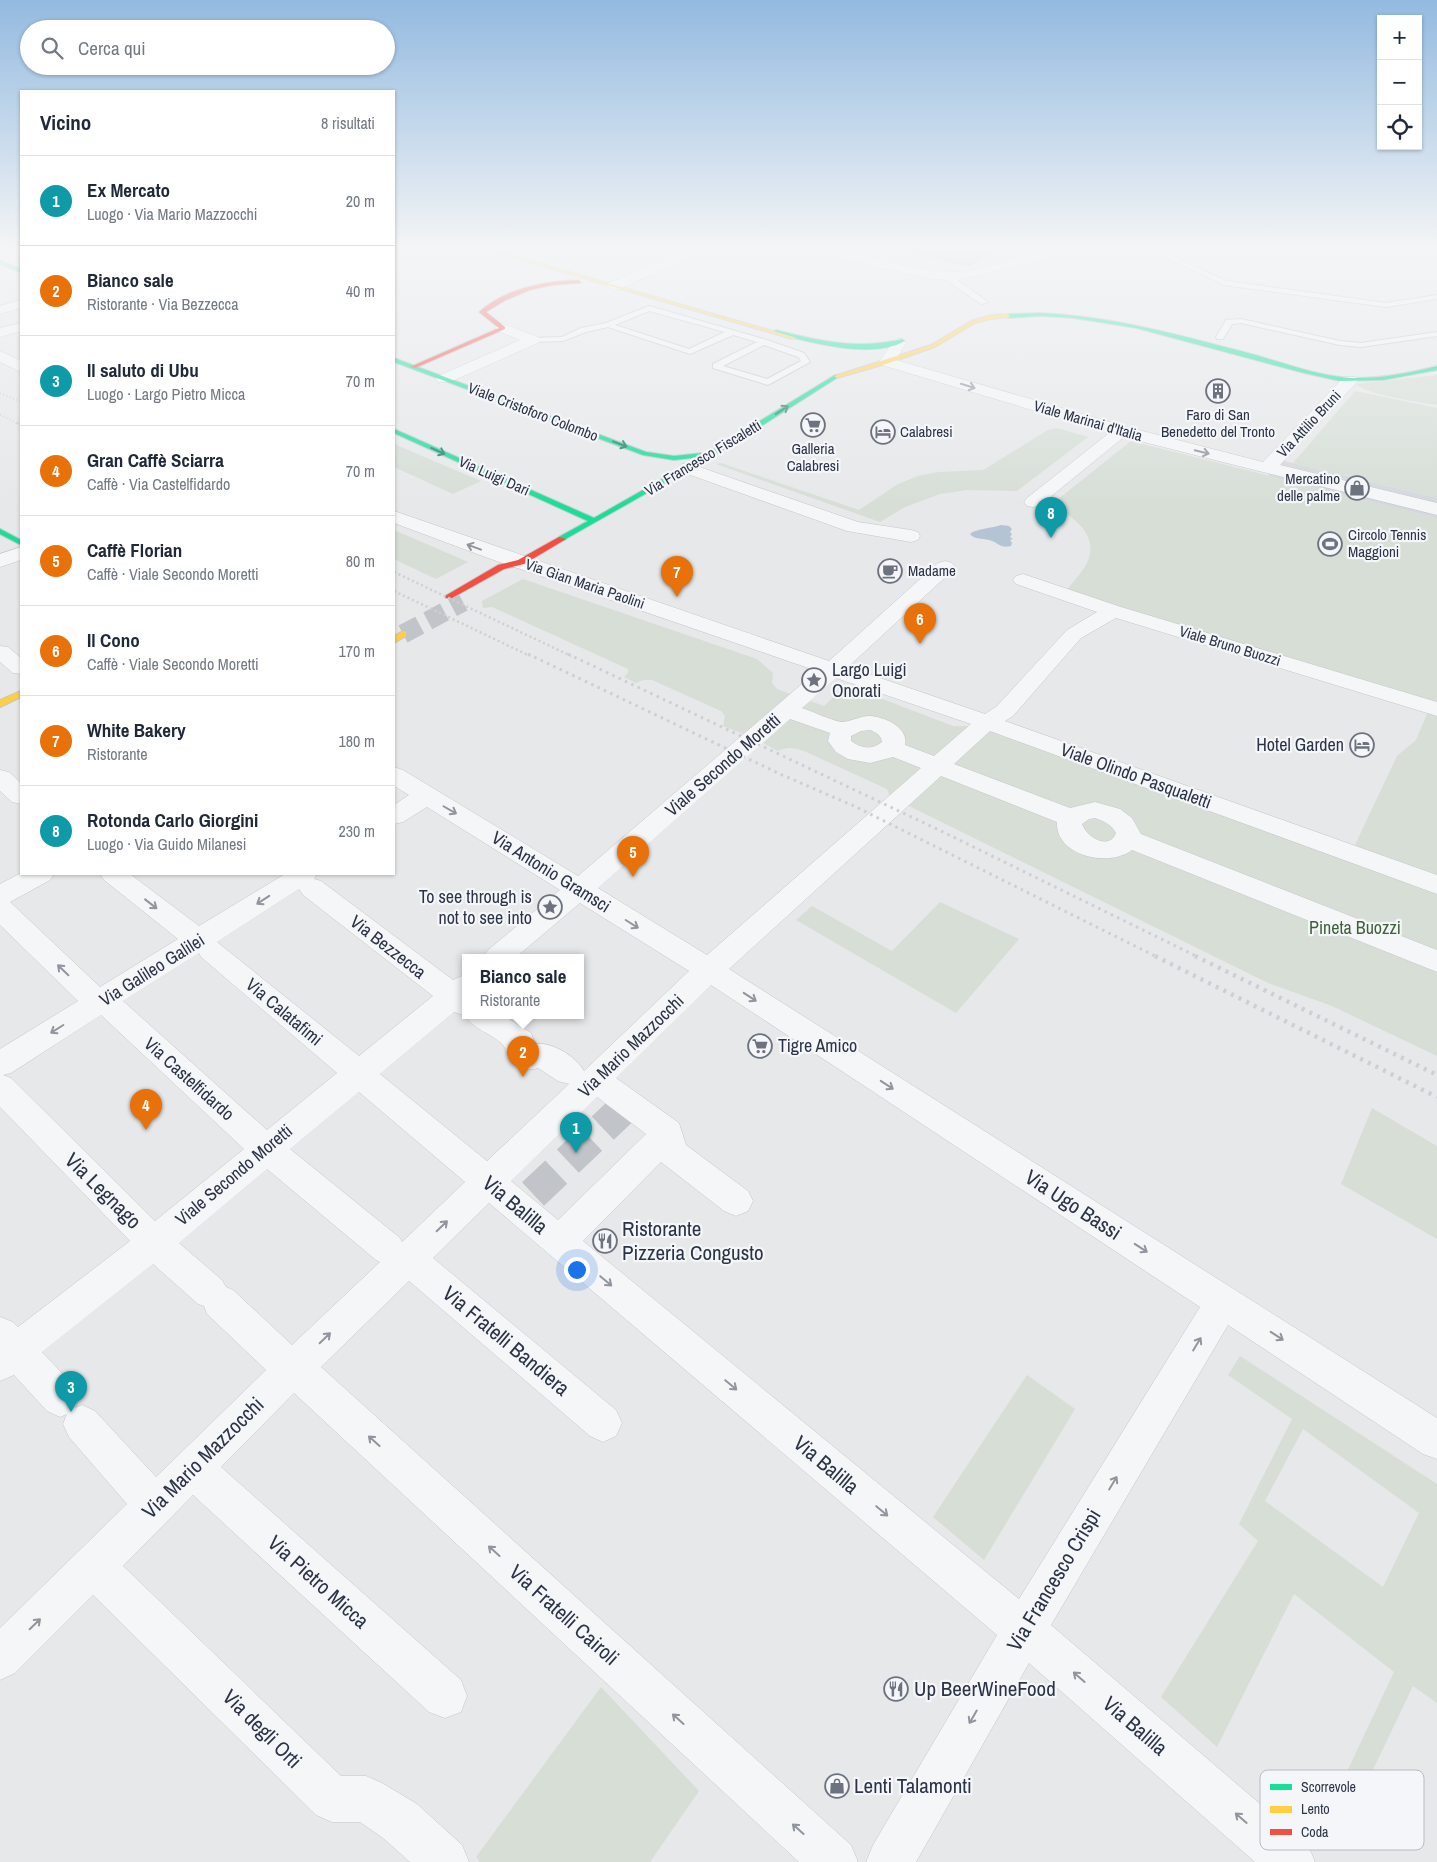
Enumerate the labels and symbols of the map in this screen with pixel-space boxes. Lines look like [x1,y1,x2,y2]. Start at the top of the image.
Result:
street label: Viale Cristoforo Colombo [465,377,601,446]
building icon: Faro di San Benedetto del Tronto [1205,378,1231,404]
one-way arrow [959,381,975,391]
street label: Via Attilio Bruni [1272,385,1345,462]
street label: Viale Marinai d'Italia [1031,395,1145,446]
place label: Faro di San Benedetto del Tronto [1161,404,1275,442]
one-way arrow [774,405,788,415]
supermarket icon: Galleria Calabresi [800,412,826,438]
street label: Via Francesco Fiscaletti [641,414,765,501]
hotel icon: Calabresi [870,419,896,445]
place label: Calabresi [900,421,953,442]
place label: Galleria Calabresi [787,438,839,476]
one-way arrow [611,440,627,449]
one-way arrow [430,446,445,456]
one-way arrow [1193,448,1209,457]
street label: Via Luigi Dari [455,451,533,501]
place label: Mercatino delle palme [1277,468,1340,506]
shop icon: Mercatino delle palme [1344,475,1370,501]
pin: 8 [1035,497,1067,538]
place label: Circolo Tennis Maggioni [1348,524,1426,562]
sports icon: Circolo Tennis Maggioni [1317,531,1343,557]
one-way arrow [467,542,483,551]
street label: Via Gian Maria Paolini [523,553,648,614]
pin: 7 [661,556,693,597]
cafe icon: Madame [877,558,903,584]
place label: Madame [908,560,956,581]
pin: 6 [904,603,936,644]
street label: Viale Bruno Buozzi [1177,620,1283,671]
place label: Largo Luigi Onorati [832,657,907,703]
place icon: Largo Luigi Onorati [801,667,827,693]
street label: Viale Secondo Moretti [659,707,786,822]
place label: Hotel Garden [1256,732,1344,757]
hotel icon: Hotel Garden [1349,732,1375,758]
street label: Viale Olindo Pasqualetti [1057,737,1215,814]
one-way arrow [443,805,457,815]
street label: Via Antonio Gramsci [487,825,616,918]
pin: 5 [617,836,649,877]
place label: To see through is not to see into [419,884,532,930]
place icon: To see through is not to see into [537,894,563,920]
one-way arrow [256,895,270,905]
one-way arrow [144,898,157,909]
street label: Via Bezzecca [345,909,431,984]
park label: Pineta Buozzi [1309,915,1401,940]
one-way arrow [625,919,639,929]
street label: Via Galileo Galilei [94,927,209,1012]
one-way arrow [57,964,69,977]
street label: Via Calatafimi [241,972,328,1051]
street label: Via Mario Mazzocchi [572,989,689,1103]
one-way arrow [742,992,756,1002]
one-way arrow [51,1025,65,1035]
street label: Via Castelfidardo [139,1031,240,1126]
supermarket icon: Tigre Amico [747,1033,773,1059]
place label: Tigre Amico [778,1033,857,1058]
pin: 2 [507,1036,539,1077]
one-way arrow [879,1080,893,1090]
pin: 4 [130,1089,162,1130]
pin: 1 [560,1112,592,1153]
street label: Viale Secondo Moretti [170,1118,298,1231]
street label: Via Legnago [59,1146,148,1235]
street label: Via Ugo Bassi [1019,1163,1127,1247]
street label: Via Balilla [476,1169,555,1241]
place label: Ristorante Pizzeria Congusto [622,1214,764,1267]
one-way arrow [436,1220,448,1232]
restaurant icon: Ristorante Pizzeria Congusto [592,1228,618,1254]
one-way arrow [1134,1243,1148,1253]
your location [564,1257,590,1283]
one-way arrow [599,1275,612,1286]
street label: Via Fratelli Bandiera [437,1279,576,1403]
one-way arrow [319,1332,332,1344]
one-way arrow [1270,1332,1284,1342]
one-way arrow [1192,1338,1202,1352]
pin: 3 [55,1371,87,1412]
one-way arrow [724,1379,737,1391]
street label: Via Mario Mazzocchi [135,1390,270,1525]
street label: Via Balilla [787,1429,866,1501]
one-way arrow [367,1435,380,1447]
one-way arrow [1108,1477,1118,1491]
street label: Via Francesco Crispi [1000,1503,1108,1656]
one-way arrow [876,1506,889,1517]
street label: Via Pietro Micca [261,1528,376,1635]
one-way arrow [487,1545,500,1557]
street label: Via Fratelli Cairoli [503,1558,625,1672]
one-way arrow [29,1618,41,1630]
one-way arrow [1072,1672,1085,1683]
place label: Up BeerWineFood [914,1674,1056,1703]
restaurant icon: Up BeerWineFood [883,1676,909,1702]
street label: Via degli Orti [216,1683,308,1775]
street label: Via Balilla [1097,1689,1174,1762]
one-way arrow [968,1710,978,1724]
one-way arrow [672,1714,685,1725]
legend [1260,1770,1424,1850]
place label: Lenti Talamonti [854,1771,972,1800]
shop icon: Lenti Talamonti [824,1773,850,1799]
text: Scorrevole [1301,1778,1356,1796]
text: Lento [1301,1800,1330,1818]
one-way arrow [1234,1813,1247,1824]
one-way arrow [792,1823,805,1835]
text: Coda [1301,1823,1329,1841]

